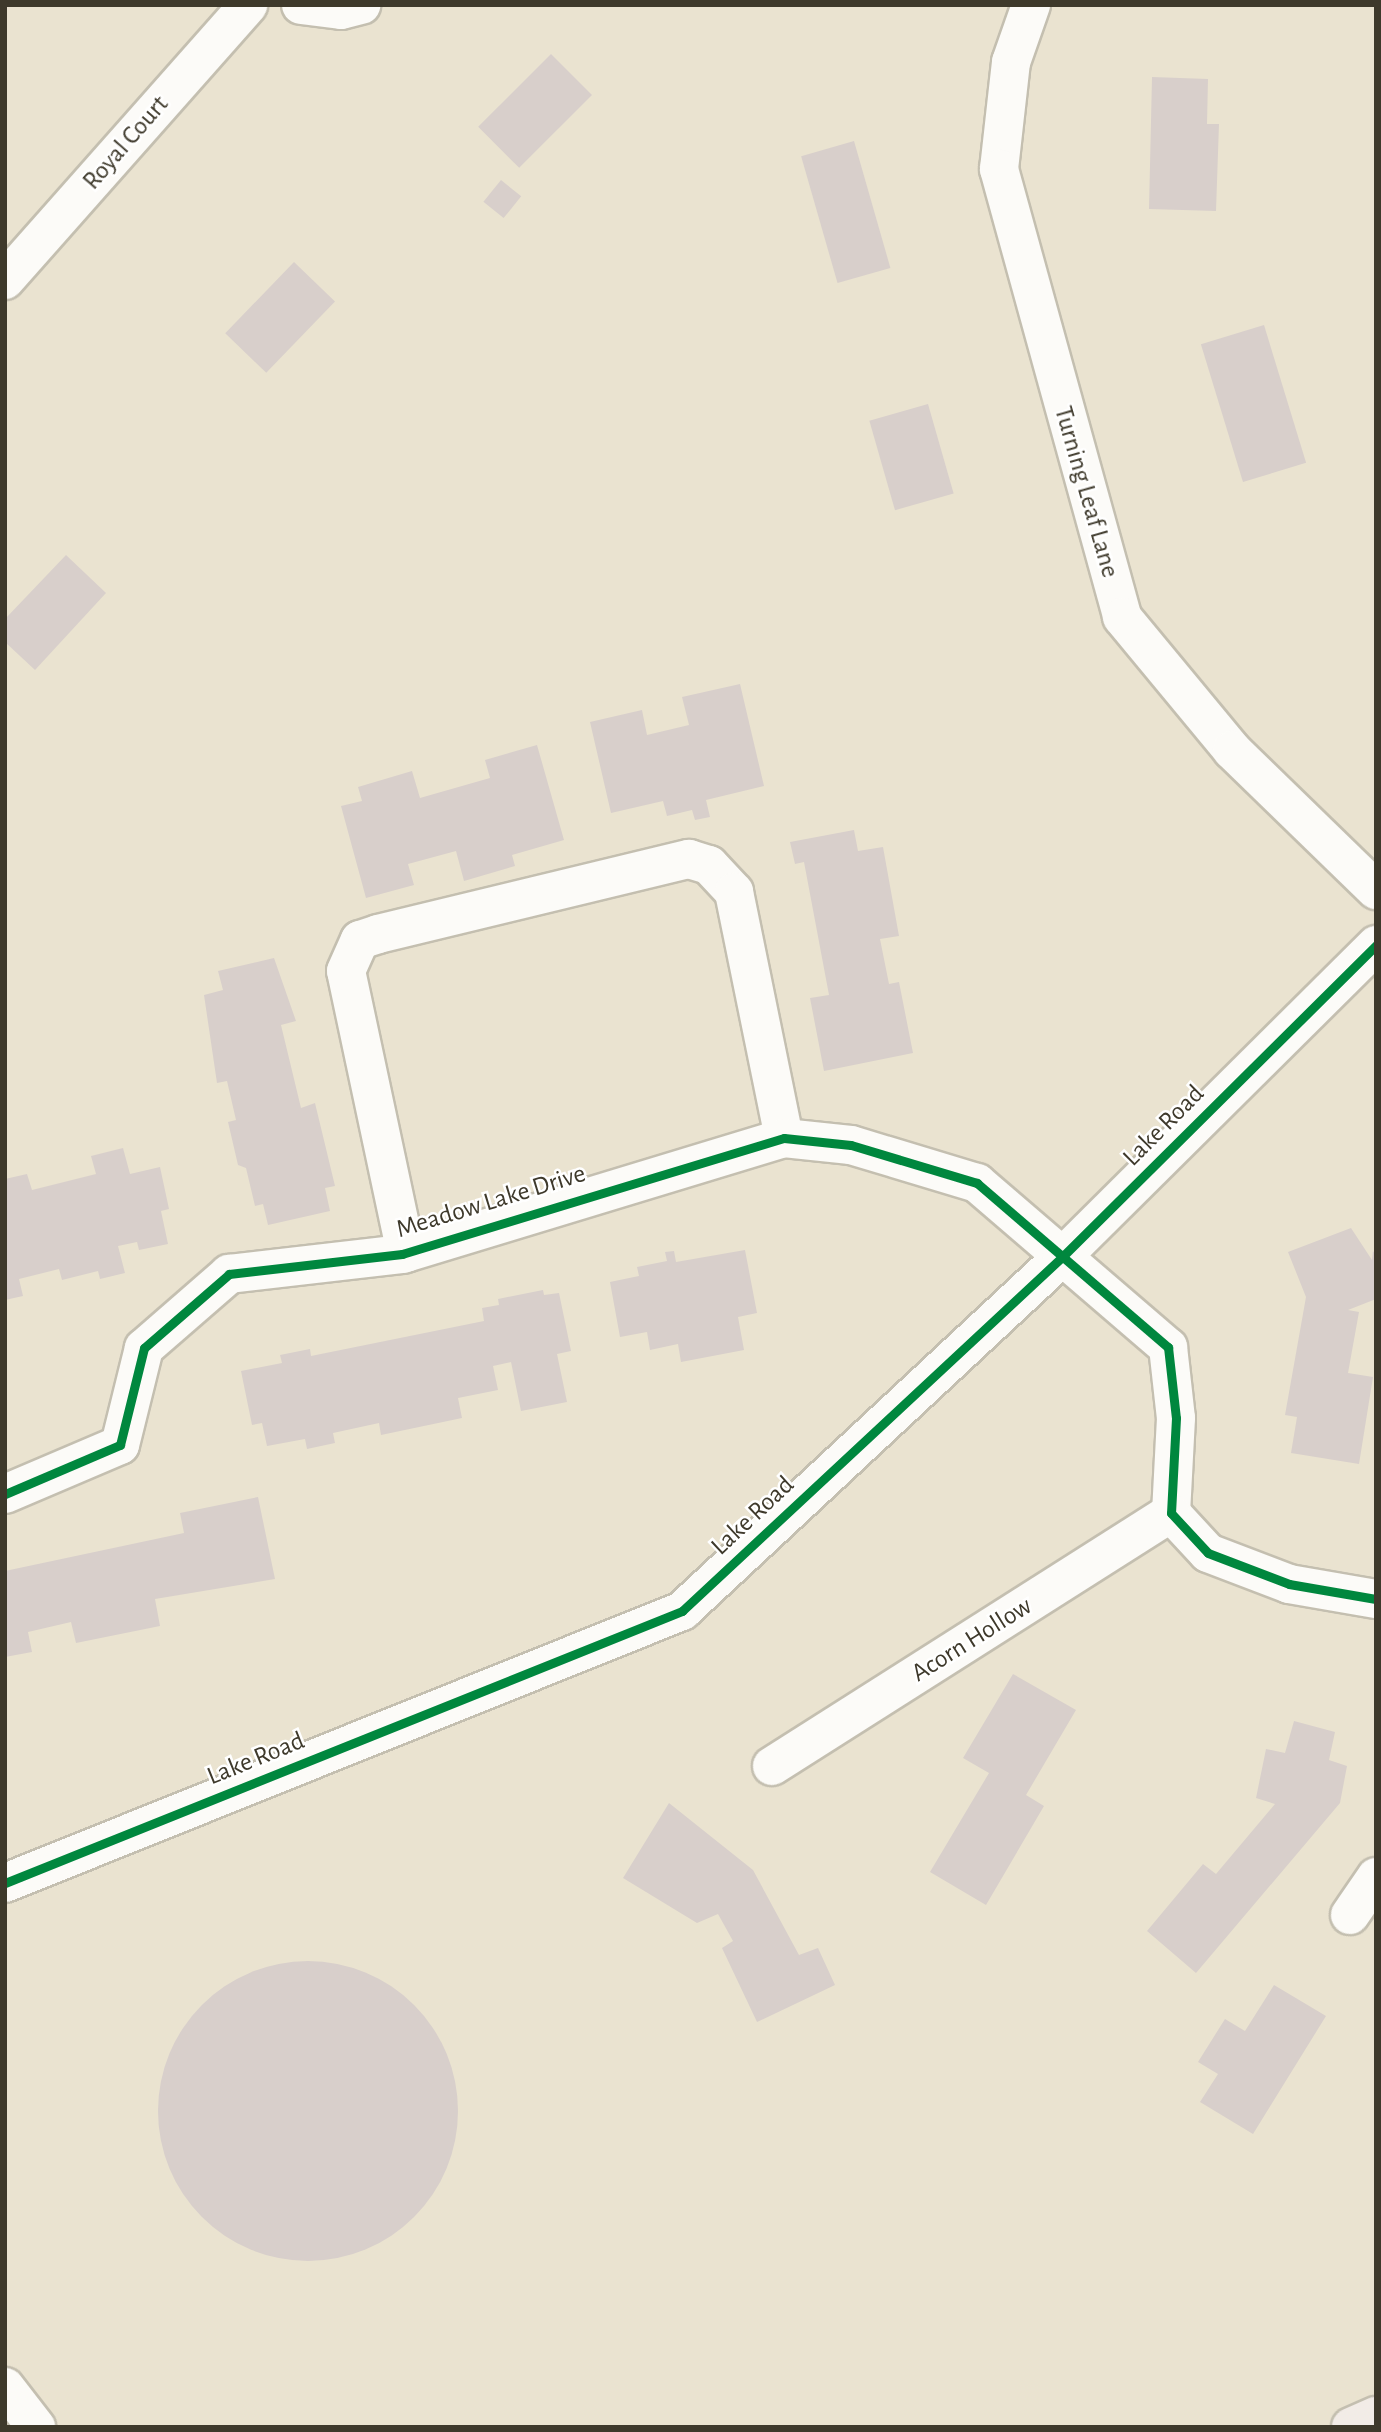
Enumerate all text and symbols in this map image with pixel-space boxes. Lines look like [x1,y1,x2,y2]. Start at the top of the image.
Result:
street label: Royal Court [77,89,175,197]
street label: Turning Leaf Lane [1047,403,1125,581]
street label: Lake Road [1117,1079,1211,1173]
street label: Meadow Lake Drive [393,1158,589,1246]
street label: Lake Road [705,1470,801,1562]
street label: Acorn Hollow [906,1591,1038,1689]
street label: Lake Road [203,1725,309,1793]

